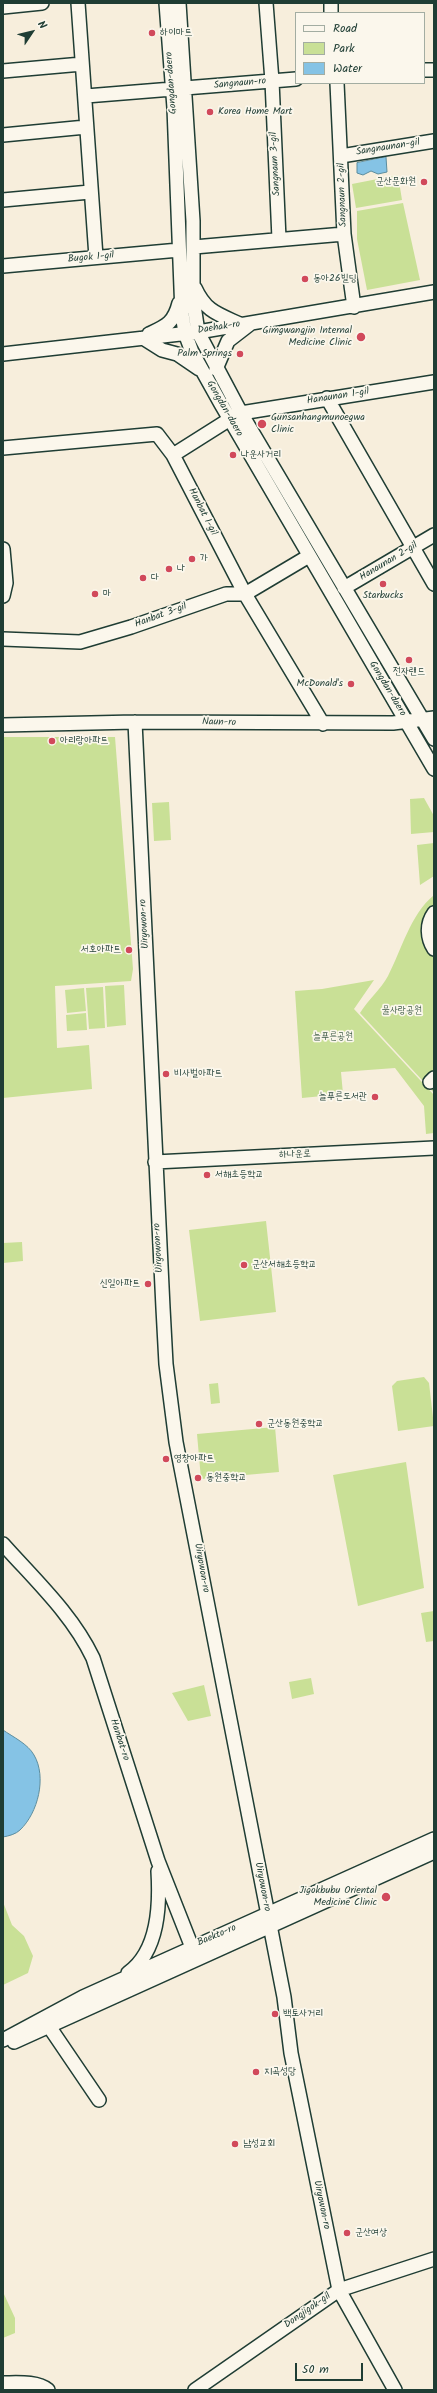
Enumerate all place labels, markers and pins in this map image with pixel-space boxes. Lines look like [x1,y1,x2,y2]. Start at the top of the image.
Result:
place label: 하이마트 [160,27,192,39]
marker: 하이마트 [147,28,157,38]
place label: Korea Home Mart [218,106,292,118]
marker: Korea Home Mart [205,107,215,117]
place label: 군산문화원 [376,176,416,188]
marker: 군산문화원 [419,177,429,187]
place label: 동아26빌딩 [313,273,357,285]
marker: 동아26빌딩 [300,274,310,284]
place label: Gimgwangjin Internal Medicine Clinic [262,325,352,348]
marker: Gimgwangjin Internal Medicine Clinic [355,331,367,343]
place label: Palm Springs [177,348,232,360]
marker: Palm Springs [235,349,245,359]
place label: Gunsanhangmunoegwa Clinic [271,412,365,436]
marker: Gunsanhangmunoegwa Clinic [256,418,268,430]
place label: 나운사거리 [241,449,281,461]
marker: 나운사거리 [228,450,238,460]
place label: 가 [200,553,208,565]
marker: 가 [187,554,197,564]
place label: 나 [177,563,185,575]
marker: 나 [164,564,174,574]
place label: 다 [151,572,159,584]
marker: 다 [138,573,148,583]
marker: Starbucks [378,579,388,589]
place label: 마 [103,588,111,600]
marker: 마 [90,589,100,599]
place label: Starbucks [363,590,403,602]
marker: 전자랜드 [404,655,414,665]
place label: 전자랜드 [393,666,425,678]
place label: McDonald's [297,678,343,690]
marker: McDonald's [346,679,356,689]
place label: 아리랑아파트 [60,735,108,747]
marker: 아리랑아파트 [47,736,57,746]
place label: 서호아파트 [81,944,121,956]
marker: 서호아파트 [124,945,134,955]
place label: 비사벌아파트 [174,1068,222,1080]
marker: 비사벌아파트 [161,1069,171,1079]
place label: 늘푸른도서관 [319,1091,367,1103]
marker: 늘푸른도서관 [370,1092,380,1102]
place label: 서해초등학교 [215,1169,263,1181]
marker: 서해초등학교 [202,1170,212,1180]
place label: 군산서해초등학교 [252,1259,316,1271]
marker: 군산서해초등학교 [239,1260,249,1270]
place label: 신일아파트 [100,1278,140,1290]
marker: 신일아파트 [143,1279,153,1289]
place label: 군산동원중학교 [267,1418,323,1430]
marker: 군산동원중학교 [254,1419,264,1429]
place label: 영창아파트 [174,1453,214,1465]
marker: 영창아파트 [161,1454,171,1464]
place label: 동원중학교 [206,1472,246,1484]
marker: 동원중학교 [193,1473,203,1483]
place label: Jigokbubu Oriental Medicine Clinic [299,1885,377,1908]
marker: Jigokbubu Oriental Medicine Clinic [380,1891,392,1903]
place label: 백토사거리 [283,2008,323,2020]
marker: 백토사거리 [270,2009,280,2019]
place label: 지곡성당 [264,2066,296,2078]
marker: 지곡성당 [251,2067,261,2077]
place label: 남성교회 [243,2138,275,2150]
marker: 남성교회 [230,2139,240,2149]
place label: 군산여상 [355,2227,387,2239]
marker: 군산여상 [342,2228,352,2238]

